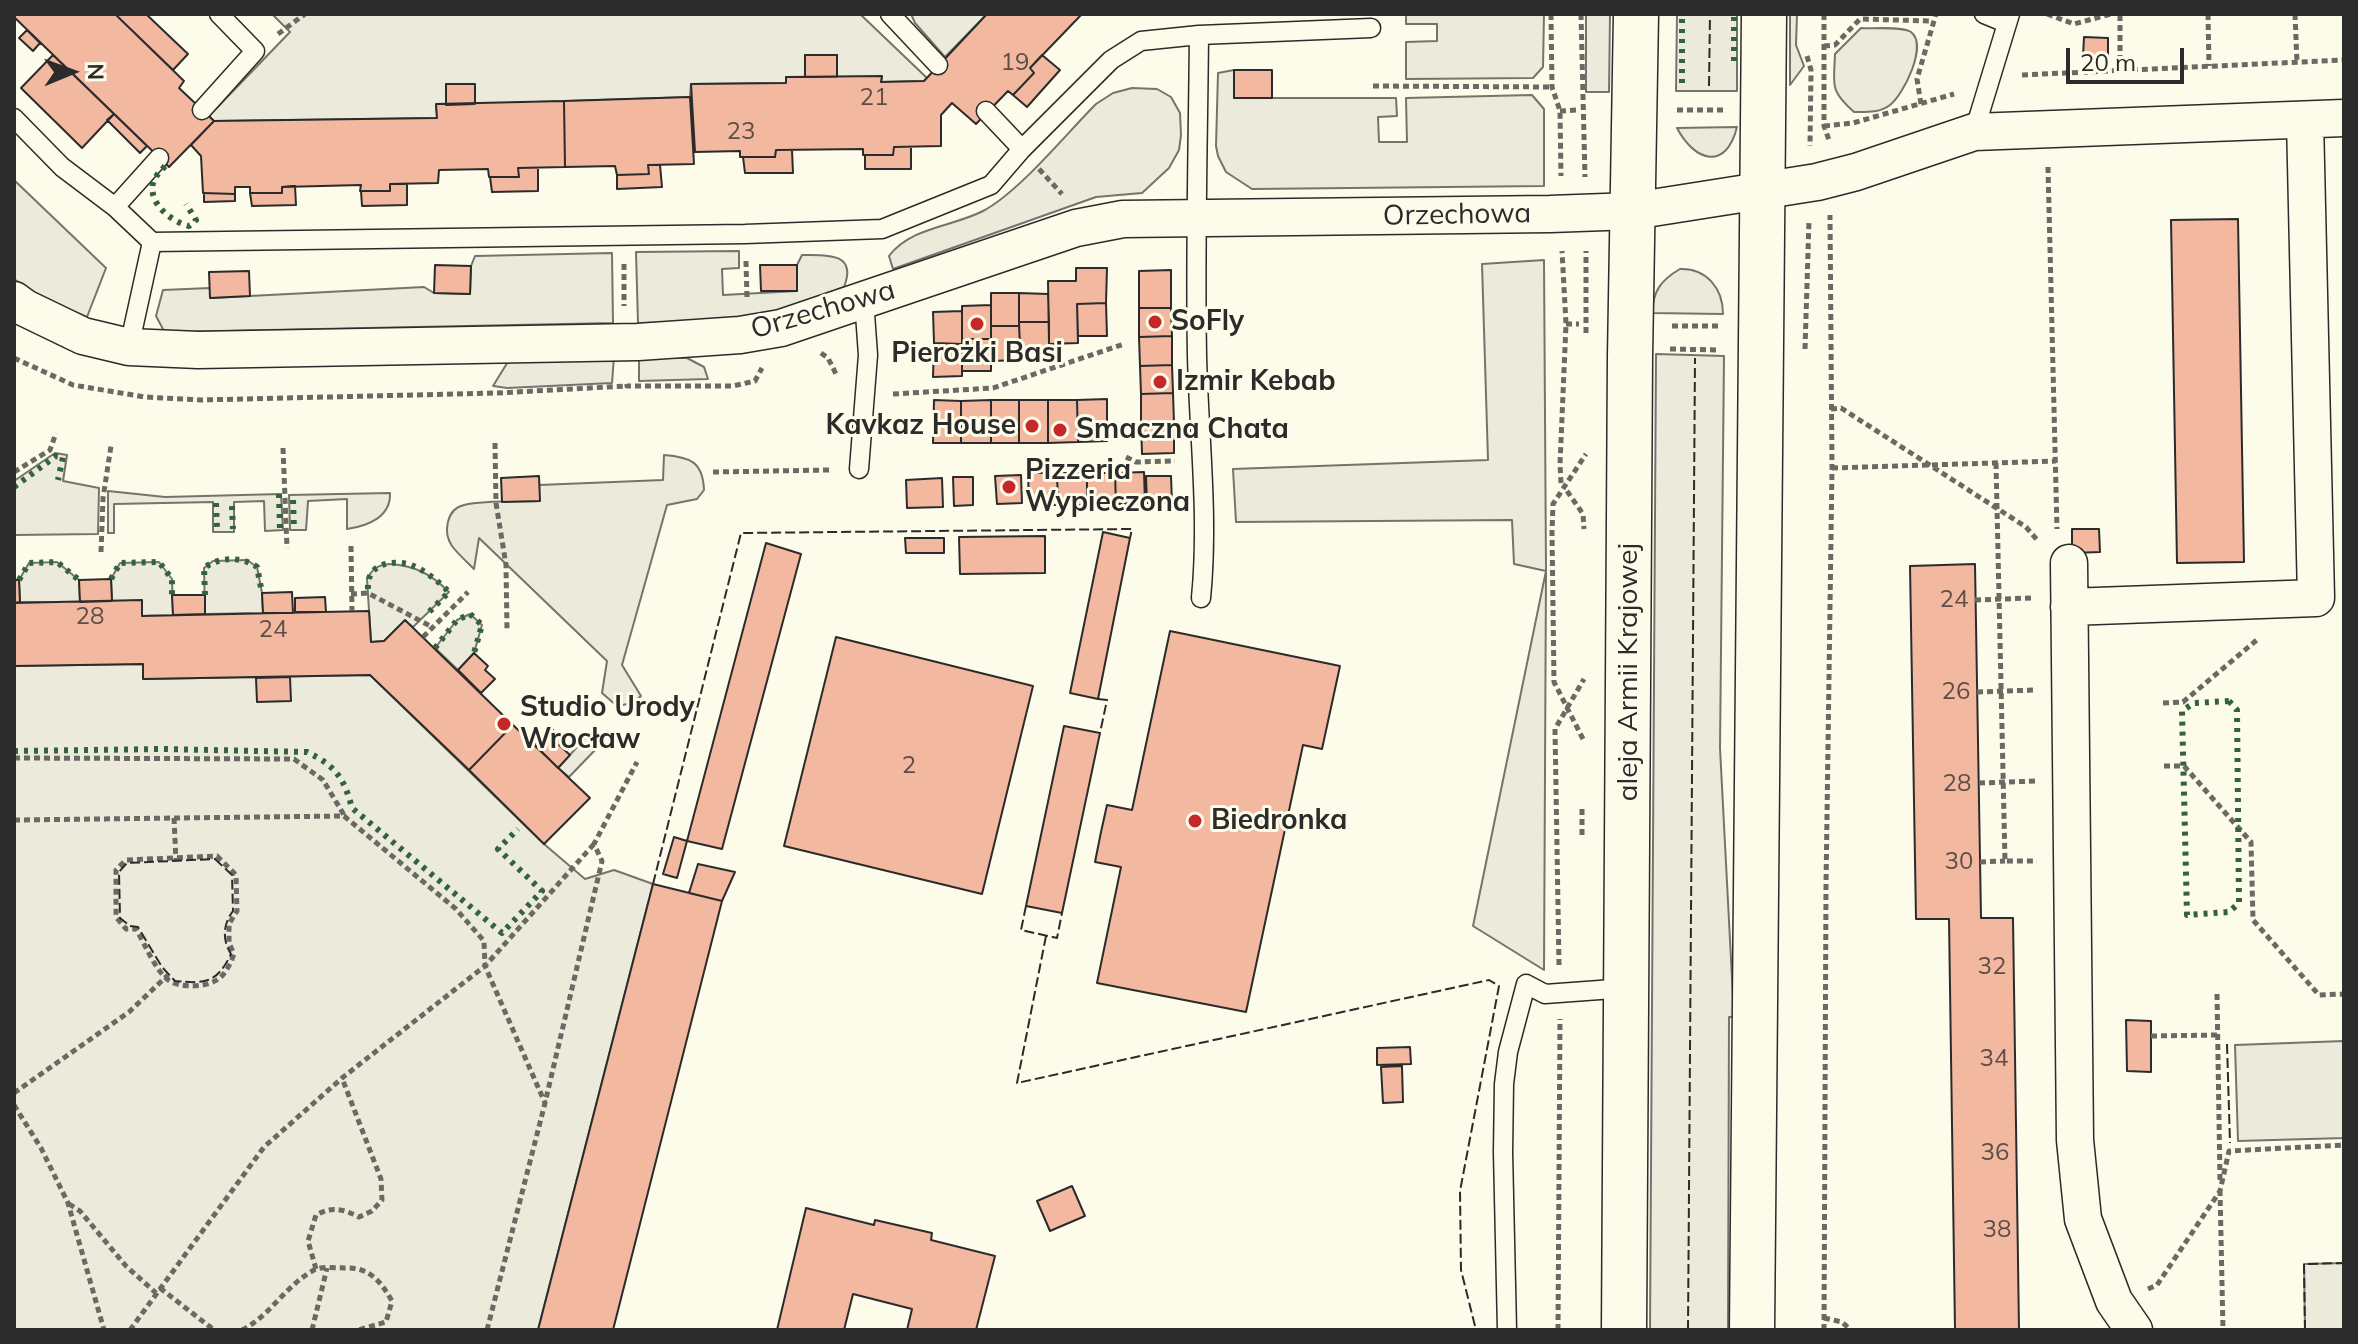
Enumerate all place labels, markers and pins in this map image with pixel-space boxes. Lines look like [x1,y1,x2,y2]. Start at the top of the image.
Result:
place label: SoFly [1171,305,1244,339]
marker: SoFly [1146,313,1164,331]
marker: Pierożki Basi [968,315,986,333]
place label: Pierożki Basi [891,337,1063,371]
place label: Izmir Kebab [1176,365,1336,399]
marker: Izmir Kebab [1151,373,1169,391]
place label: Kavkaz House [826,409,1016,443]
place label: Smaczna Chata [1076,413,1289,447]
marker: Kavkaz House [1023,417,1041,435]
marker: Smaczna Chata [1051,421,1069,439]
place label: Pizzeria Wypieczona [1025,454,1190,520]
marker: Pizzeria Wypieczona [1000,478,1018,496]
place label: Studio Urody Wrocław [520,691,695,757]
marker: Studio Urody Wrocław [495,715,513,733]
place label: Biedronka [1211,804,1347,838]
marker: Biedronka [1186,812,1204,830]

